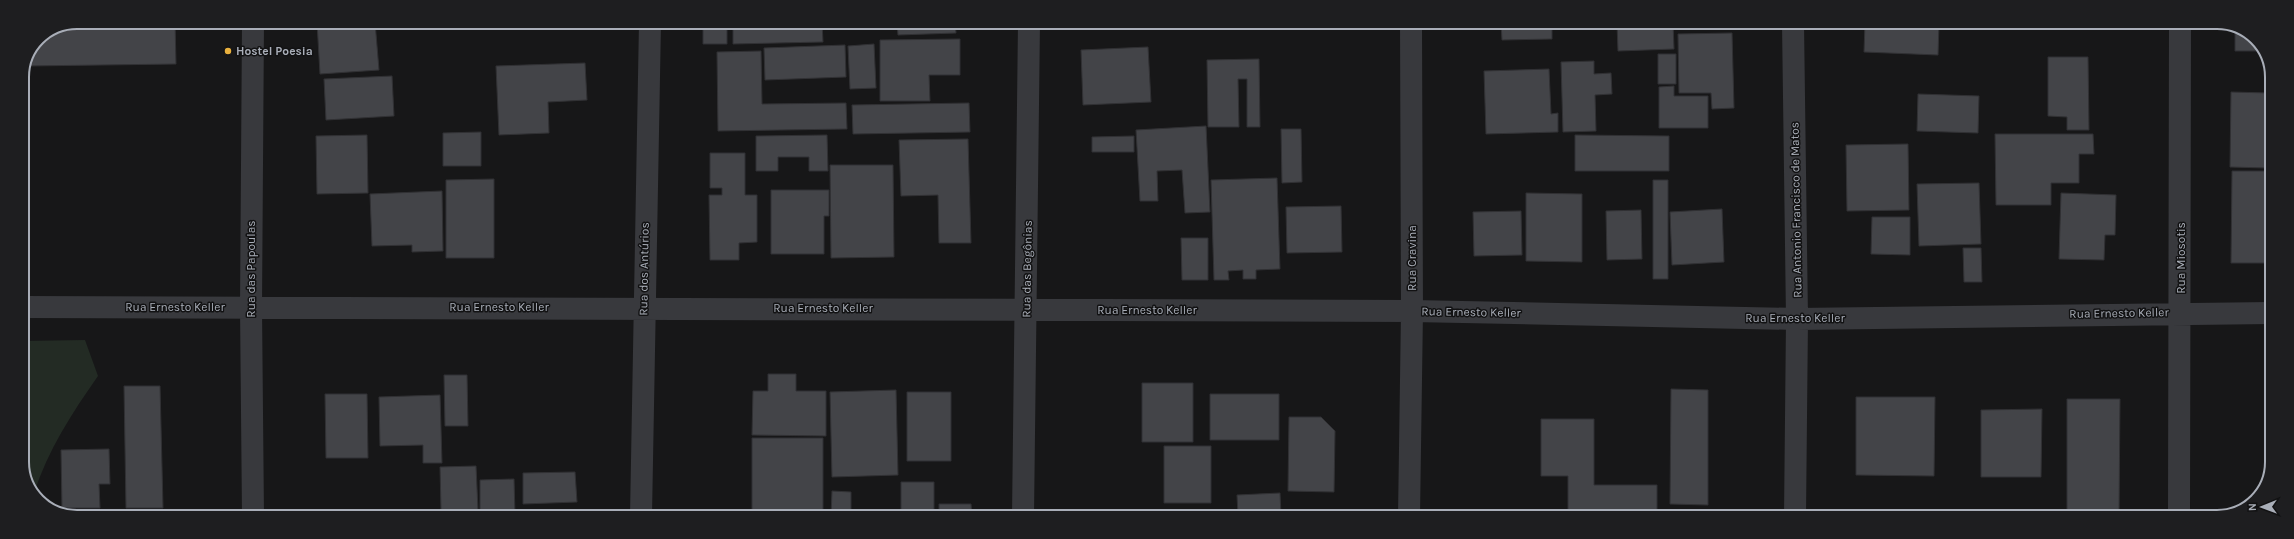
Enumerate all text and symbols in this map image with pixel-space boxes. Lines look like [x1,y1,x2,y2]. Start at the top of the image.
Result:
place label: Hostel Poesia [236,44,313,58]
marker: Hostel Poesia [223,46,233,56]
street label: Rua Antonio Francisco de Matos [1787,122,1805,298]
street label: Rua das Papoulas [244,220,258,318]
street label: Rua das Begônias [1019,220,1035,318]
street label: Rua dos Antúrios [636,222,652,316]
street label: Rua Miosotis [2174,222,2188,294]
street label: Rua Cravina [1405,225,1419,291]
street label: Rua Ernesto Keller [125,300,225,314]
street label: Rua Ernesto Keller [449,300,549,314]
street label: Rua Ernesto Keller [773,301,873,315]
street label: Rua Ernesto Keller [1097,303,1197,317]
street label: Rua Ernesto Keller [1421,304,1521,320]
street label: Rua Ernesto Keller [2069,305,2169,321]
street label: Rua Ernesto Keller [1745,311,1845,325]
north arrow [2242,487,2282,527]
text: N [2246,503,2259,511]

